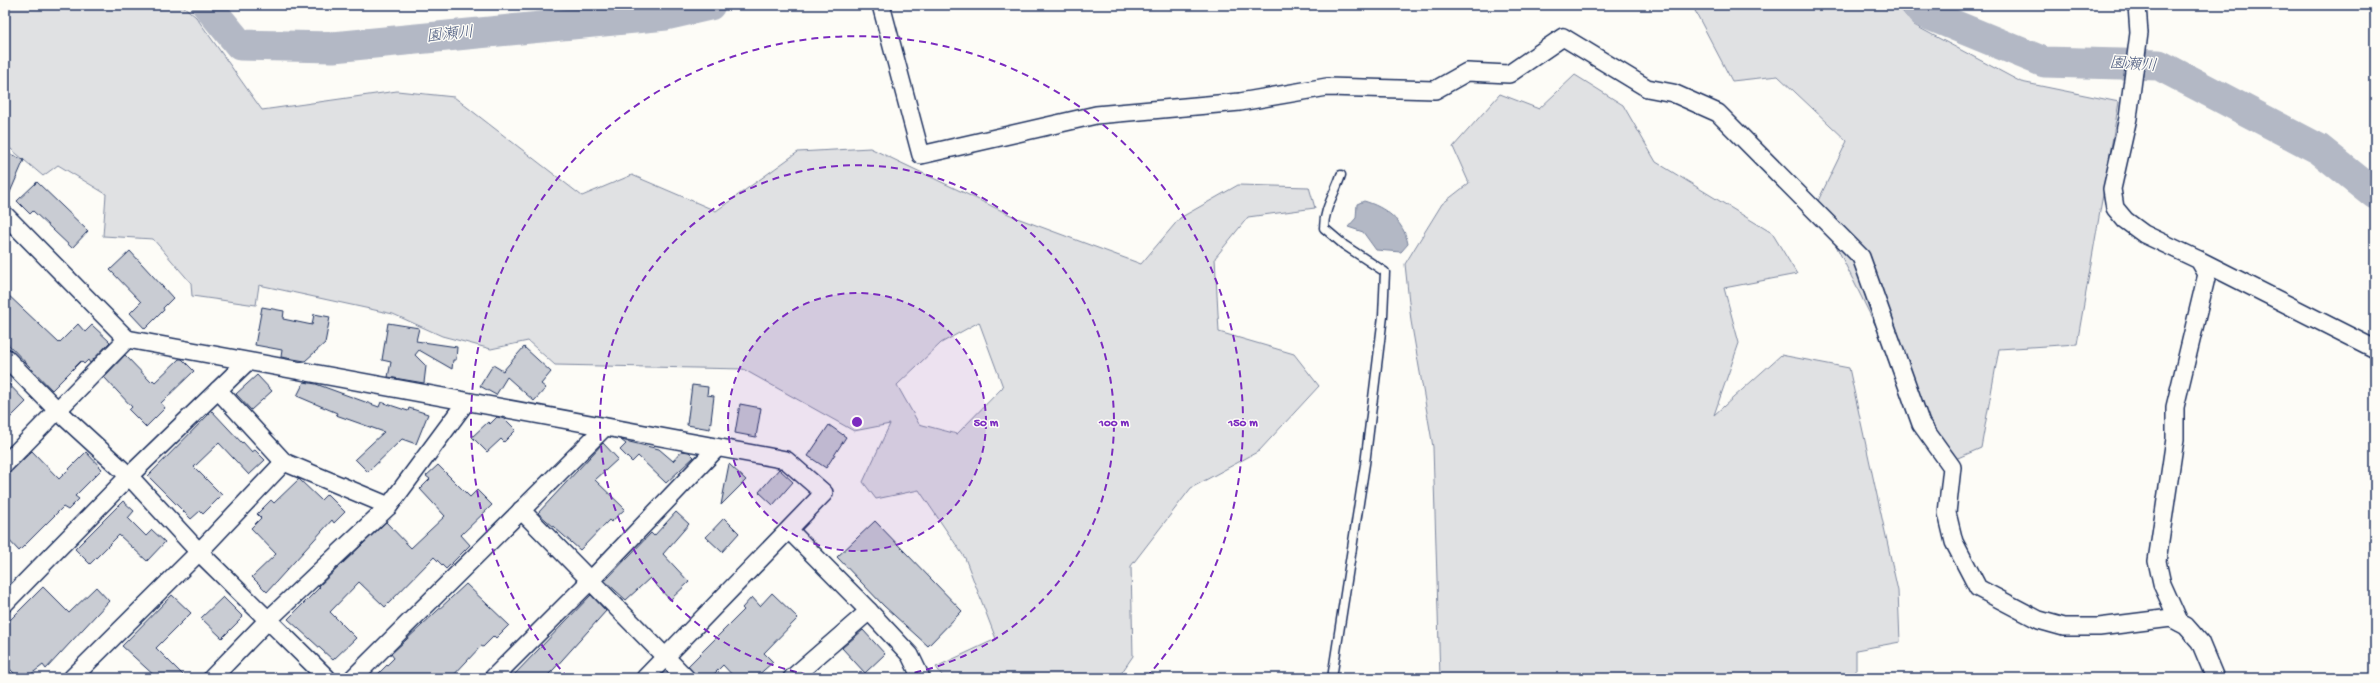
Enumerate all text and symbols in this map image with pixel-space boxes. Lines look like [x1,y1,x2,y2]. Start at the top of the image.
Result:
water label: 園瀬川 [425,23,475,48]
water label: 園瀬川 [2108,54,2158,77]
centre of rings [850,415,864,429]
text: 50 m [974,417,999,431]
text: 100 m [1098,417,1129,431]
text: 150 m [1227,417,1258,431]

